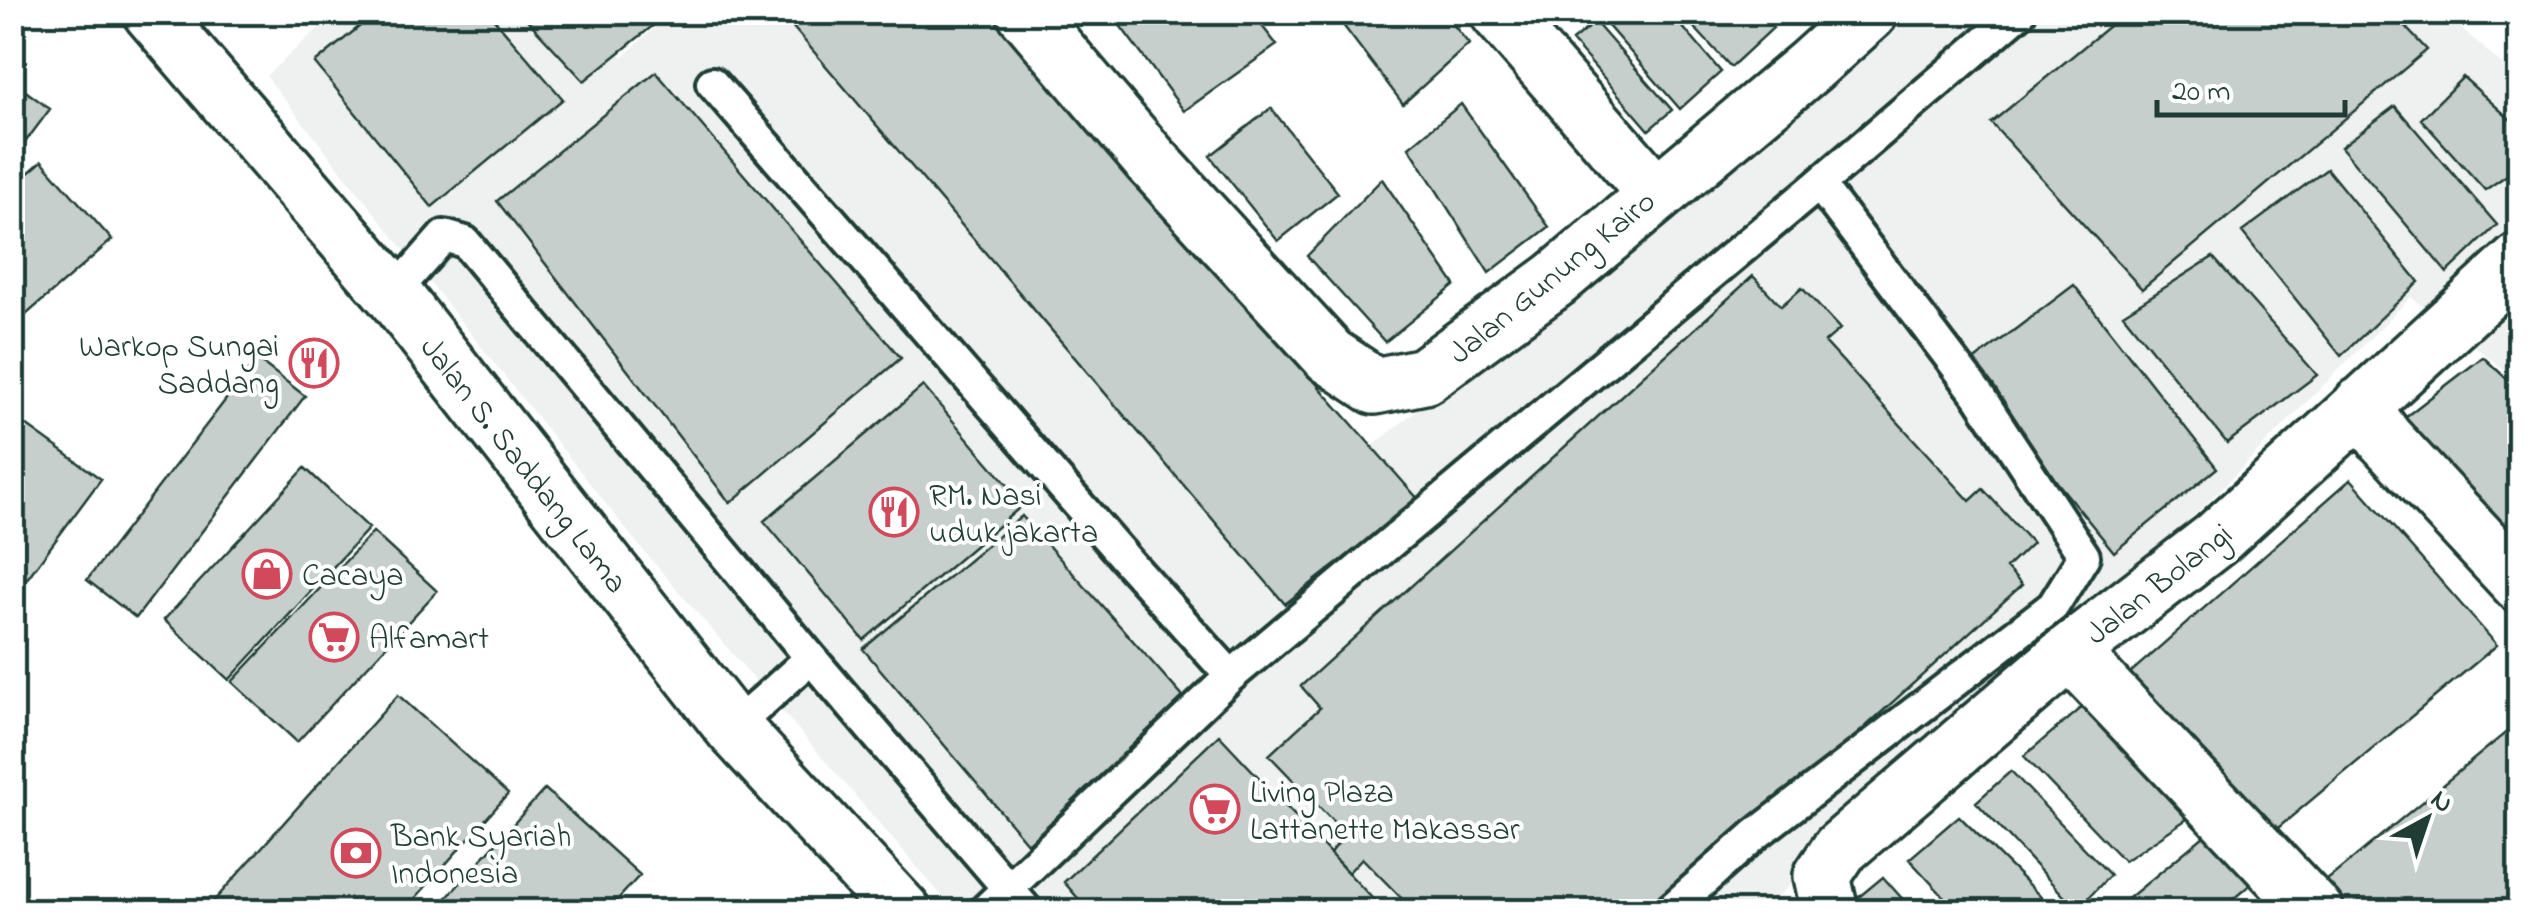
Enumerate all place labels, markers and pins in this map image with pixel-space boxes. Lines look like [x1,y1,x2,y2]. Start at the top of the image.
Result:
place label: Warkop Sungai Saddang [79,325,279,409]
restaurant icon: Warkop Sungai Saddang [288,337,340,389]
place label: RM. Nasi uduk jakarta [929,474,1098,558]
restaurant icon: RM. Nasi uduk jakarta [868,486,920,538]
shop icon: Cacaya [241,548,293,600]
place label: Cacaya [302,554,403,601]
supermarket icon: Alfamart [308,611,360,663]
place label: Alfamart [369,617,489,664]
place label: Living Plaza Lattanette Makassar [1250,771,1520,855]
supermarket icon: Living Plaza Lattanette Makassar [1189,783,1241,835]
place label: Bank Syariah Indonesia [390,815,571,899]
bank icon: Bank Syariah Indonesia [330,827,382,879]

